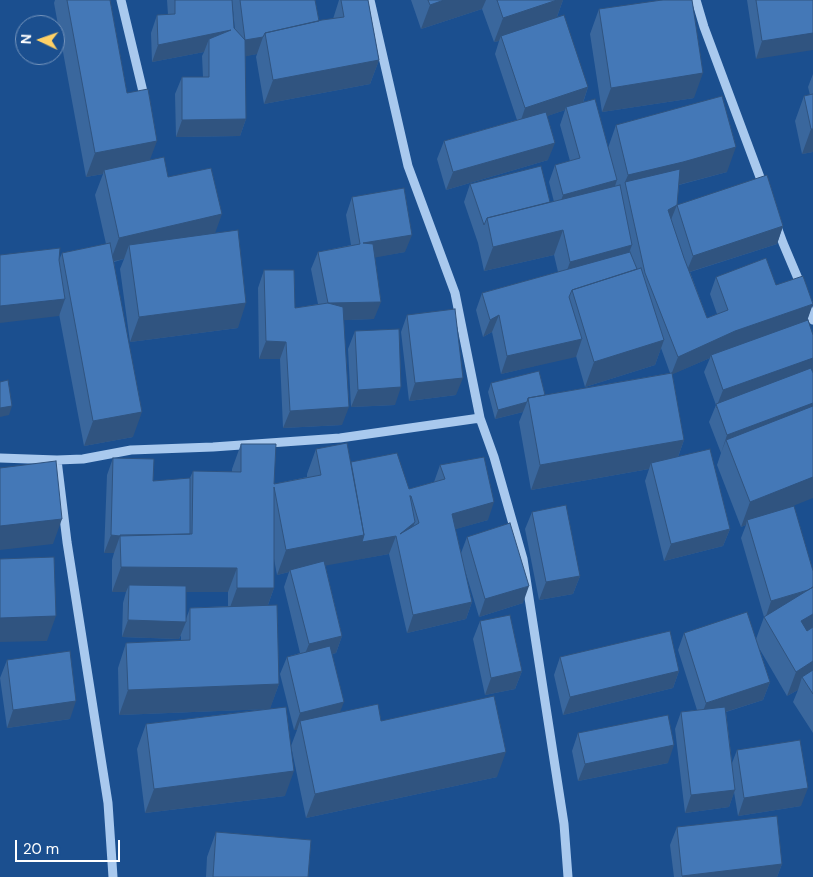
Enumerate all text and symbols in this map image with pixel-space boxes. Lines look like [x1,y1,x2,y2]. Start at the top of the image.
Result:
north arrow [15,15,65,65]
text: N [17,34,35,45]
scale bar [18,830,122,862]
text: 20 m [23,839,59,859]

